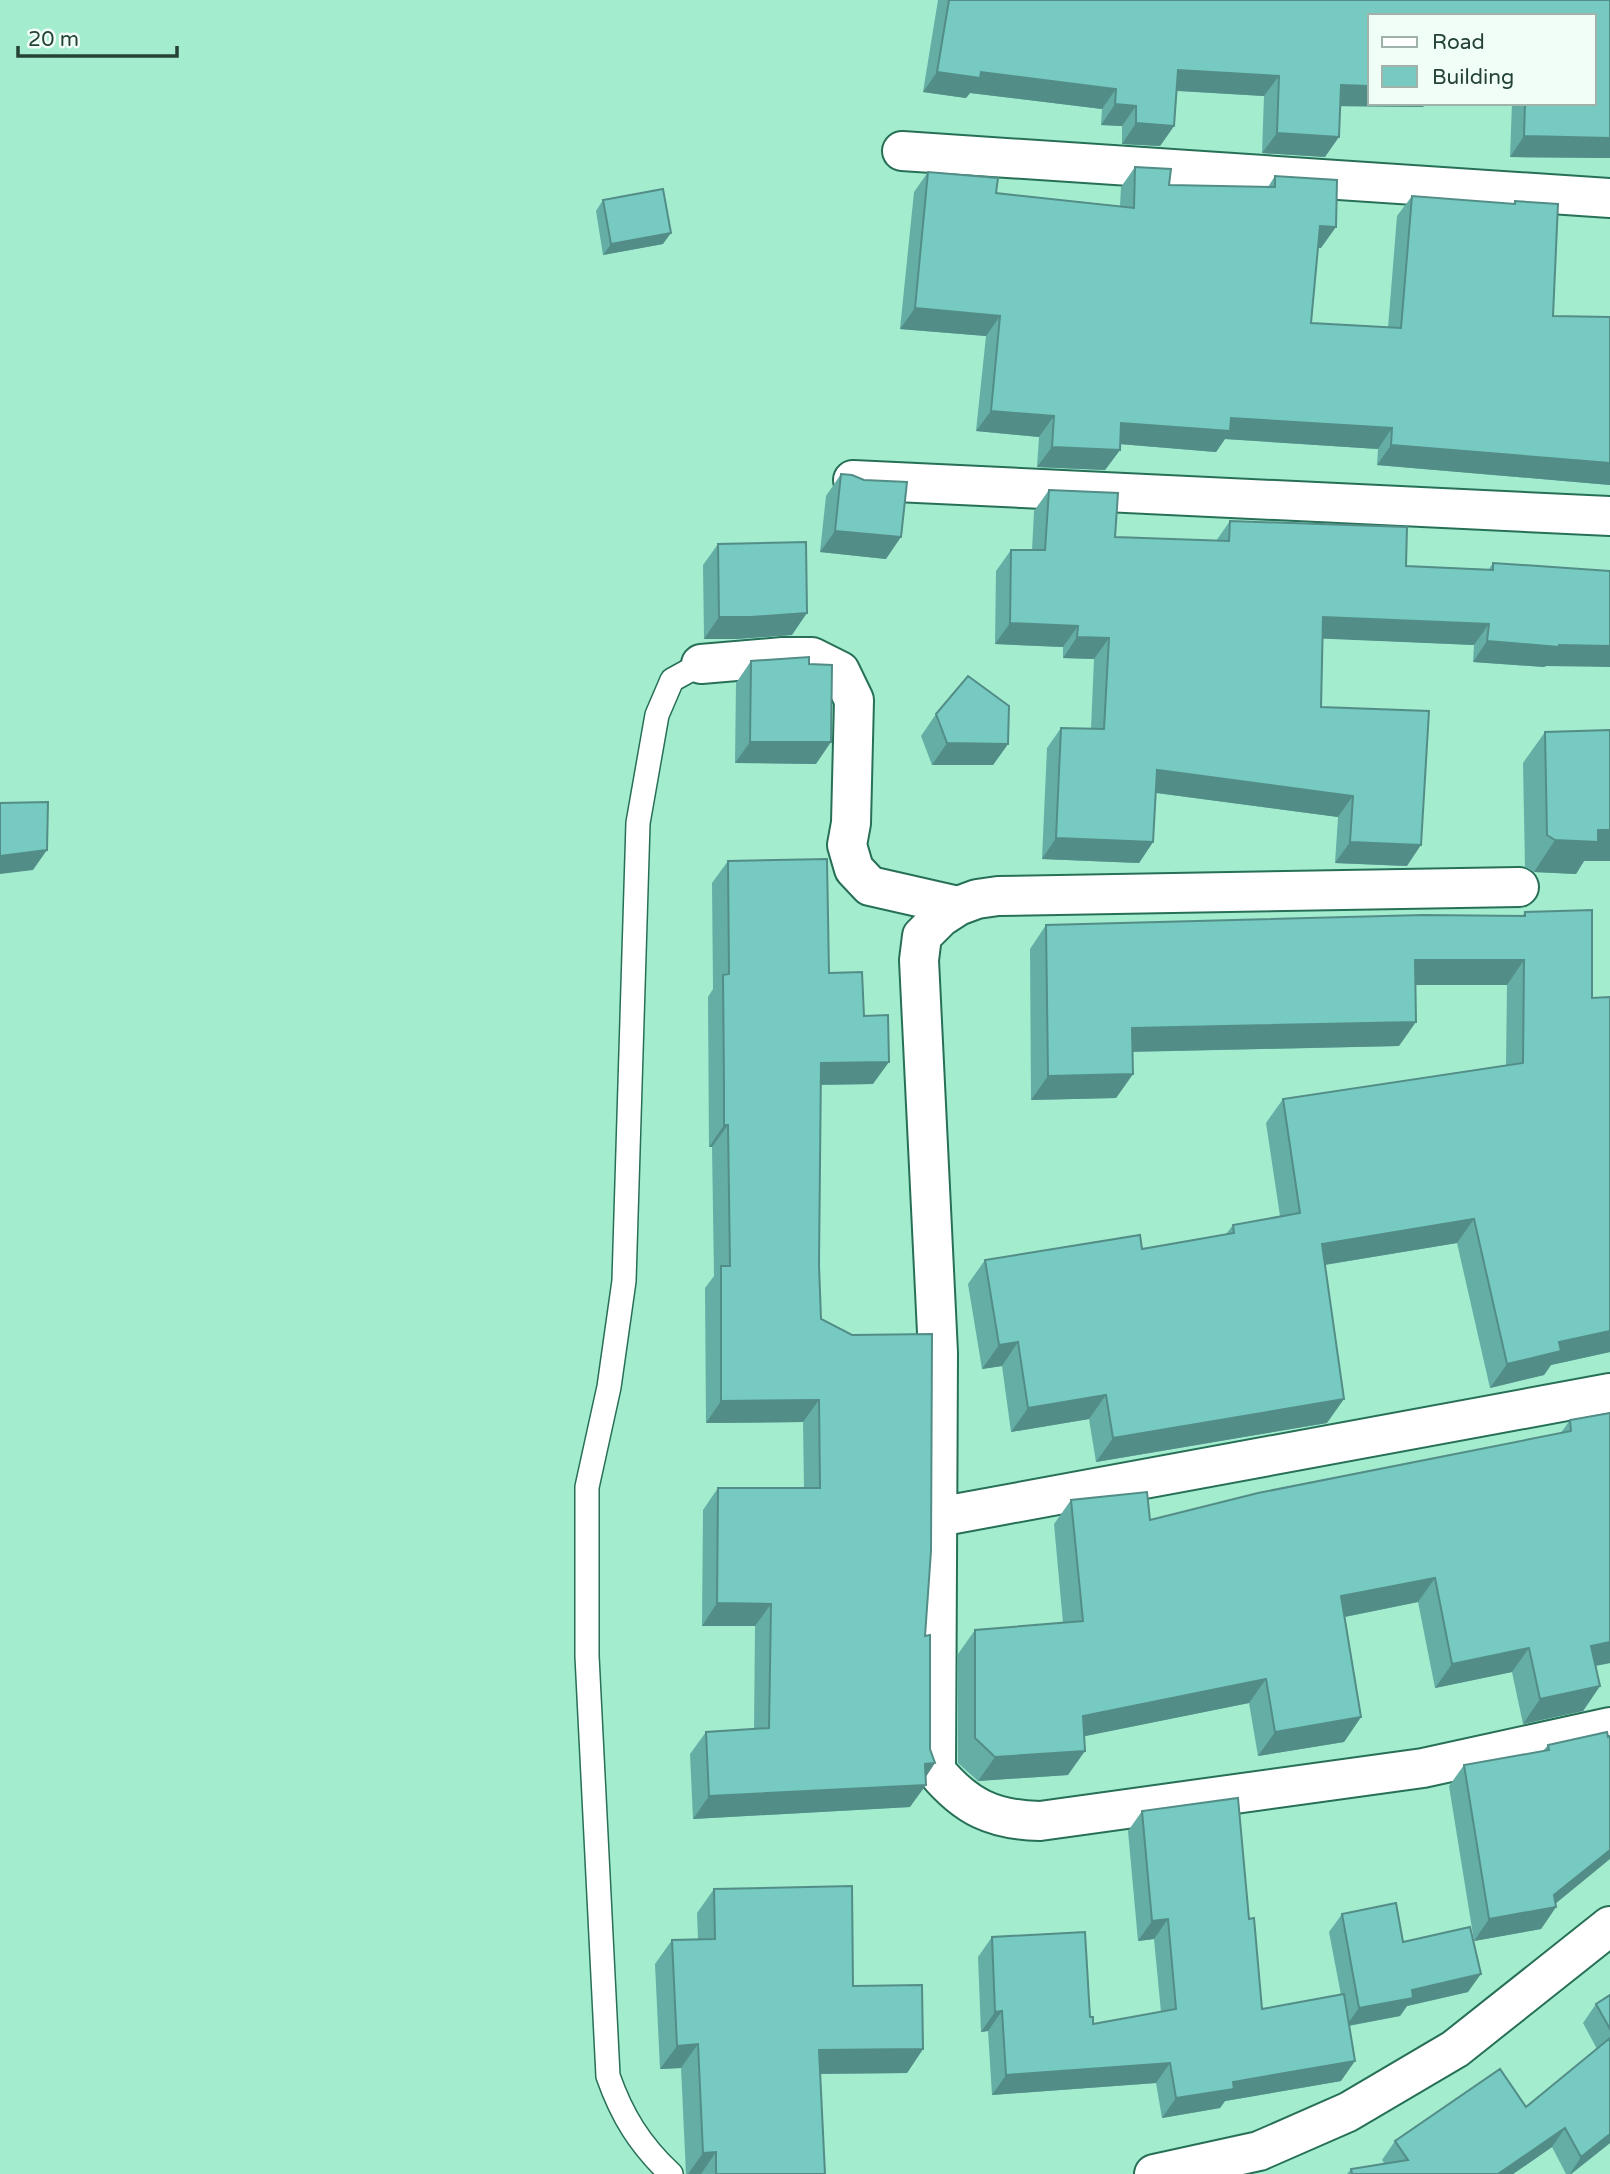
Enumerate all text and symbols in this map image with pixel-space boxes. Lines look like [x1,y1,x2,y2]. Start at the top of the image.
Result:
scale bar [18,14,177,58]
legend [1368,14,1596,105]
text: 20 m [28,27,79,52]
text: Road [1432,30,1485,55]
text: Building [1432,65,1514,90]

